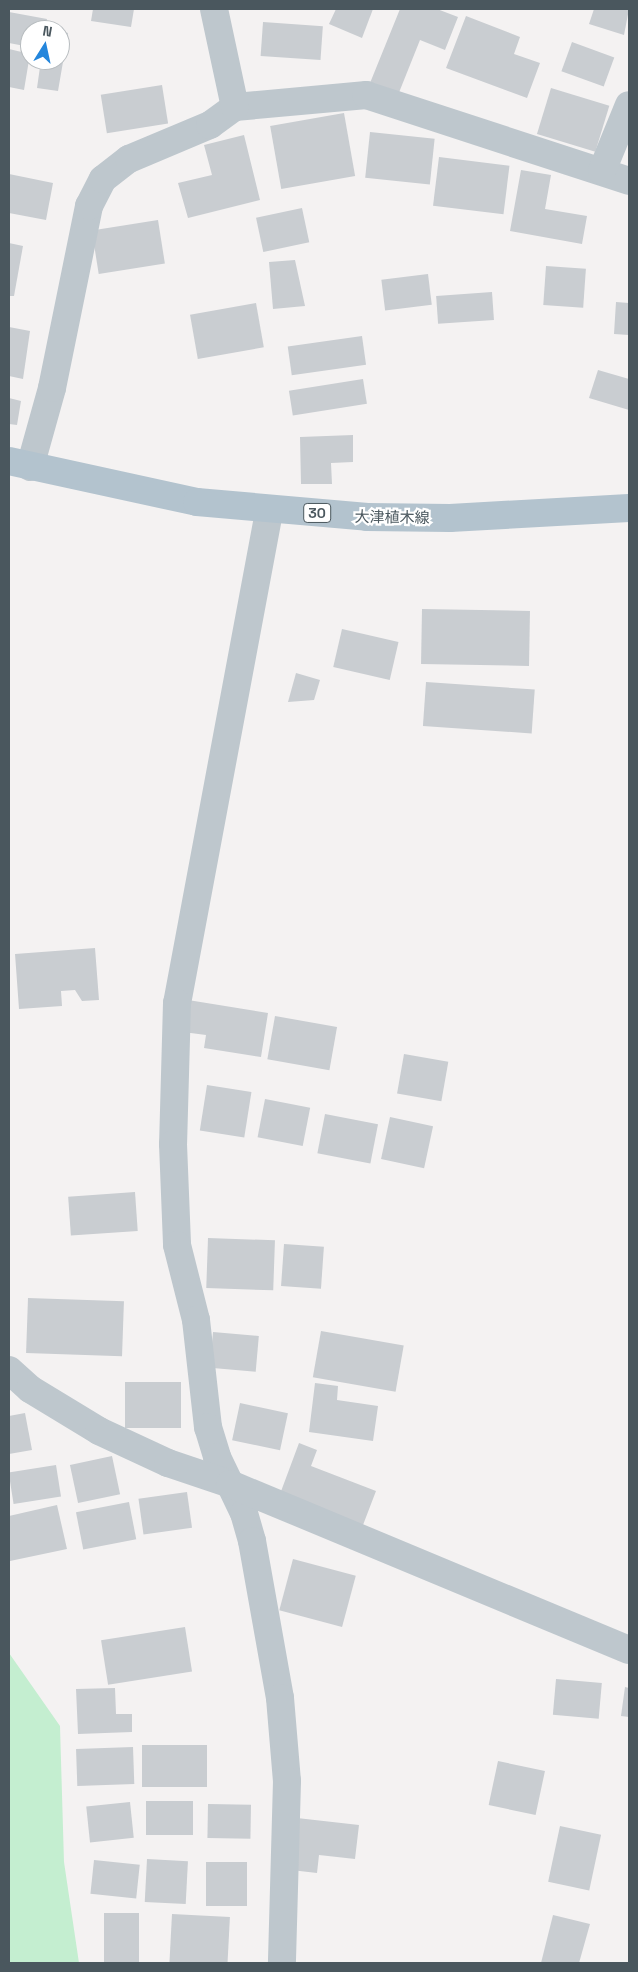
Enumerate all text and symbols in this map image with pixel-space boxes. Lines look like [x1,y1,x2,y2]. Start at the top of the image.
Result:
north arrow [20,20,70,70]
text: N [41,22,54,41]
road number: 30 [302,502,332,524]
street label: 大津植木線 [354,507,430,527]

